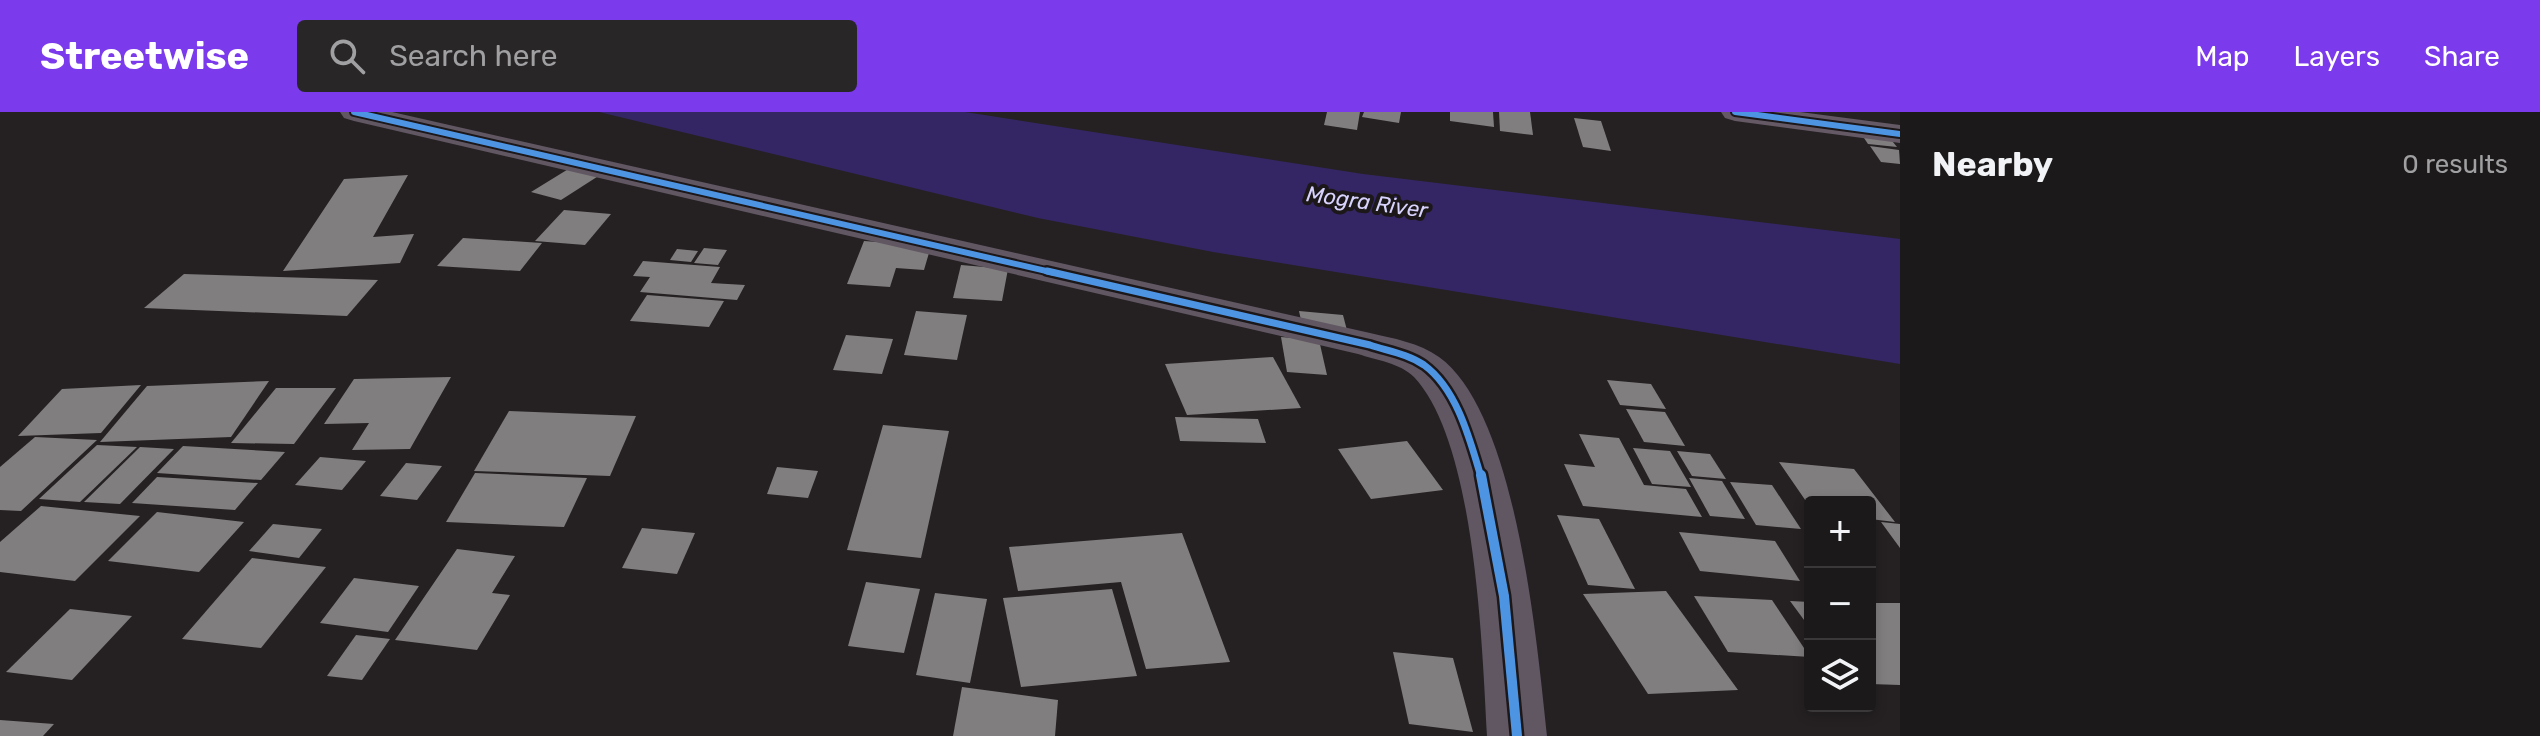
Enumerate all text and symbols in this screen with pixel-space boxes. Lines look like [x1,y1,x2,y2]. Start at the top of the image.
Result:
search box [297,20,857,92]
text: Streetwise [40,33,249,79]
icon: search [325,34,369,78]
text: Search here [389,38,557,74]
text: Map [2195,40,2250,73]
text: Layers [2294,40,2380,73]
text: Share [2424,40,2500,73]
text: Nearby [1932,144,2053,185]
text: 0 results [2402,149,2508,180]
water label: Mogra River [1305,180,1431,224]
map controls [1804,496,1876,712]
button: + [1804,496,1876,568]
button: − [1804,568,1876,640]
button: layers [1804,640,1876,712]

